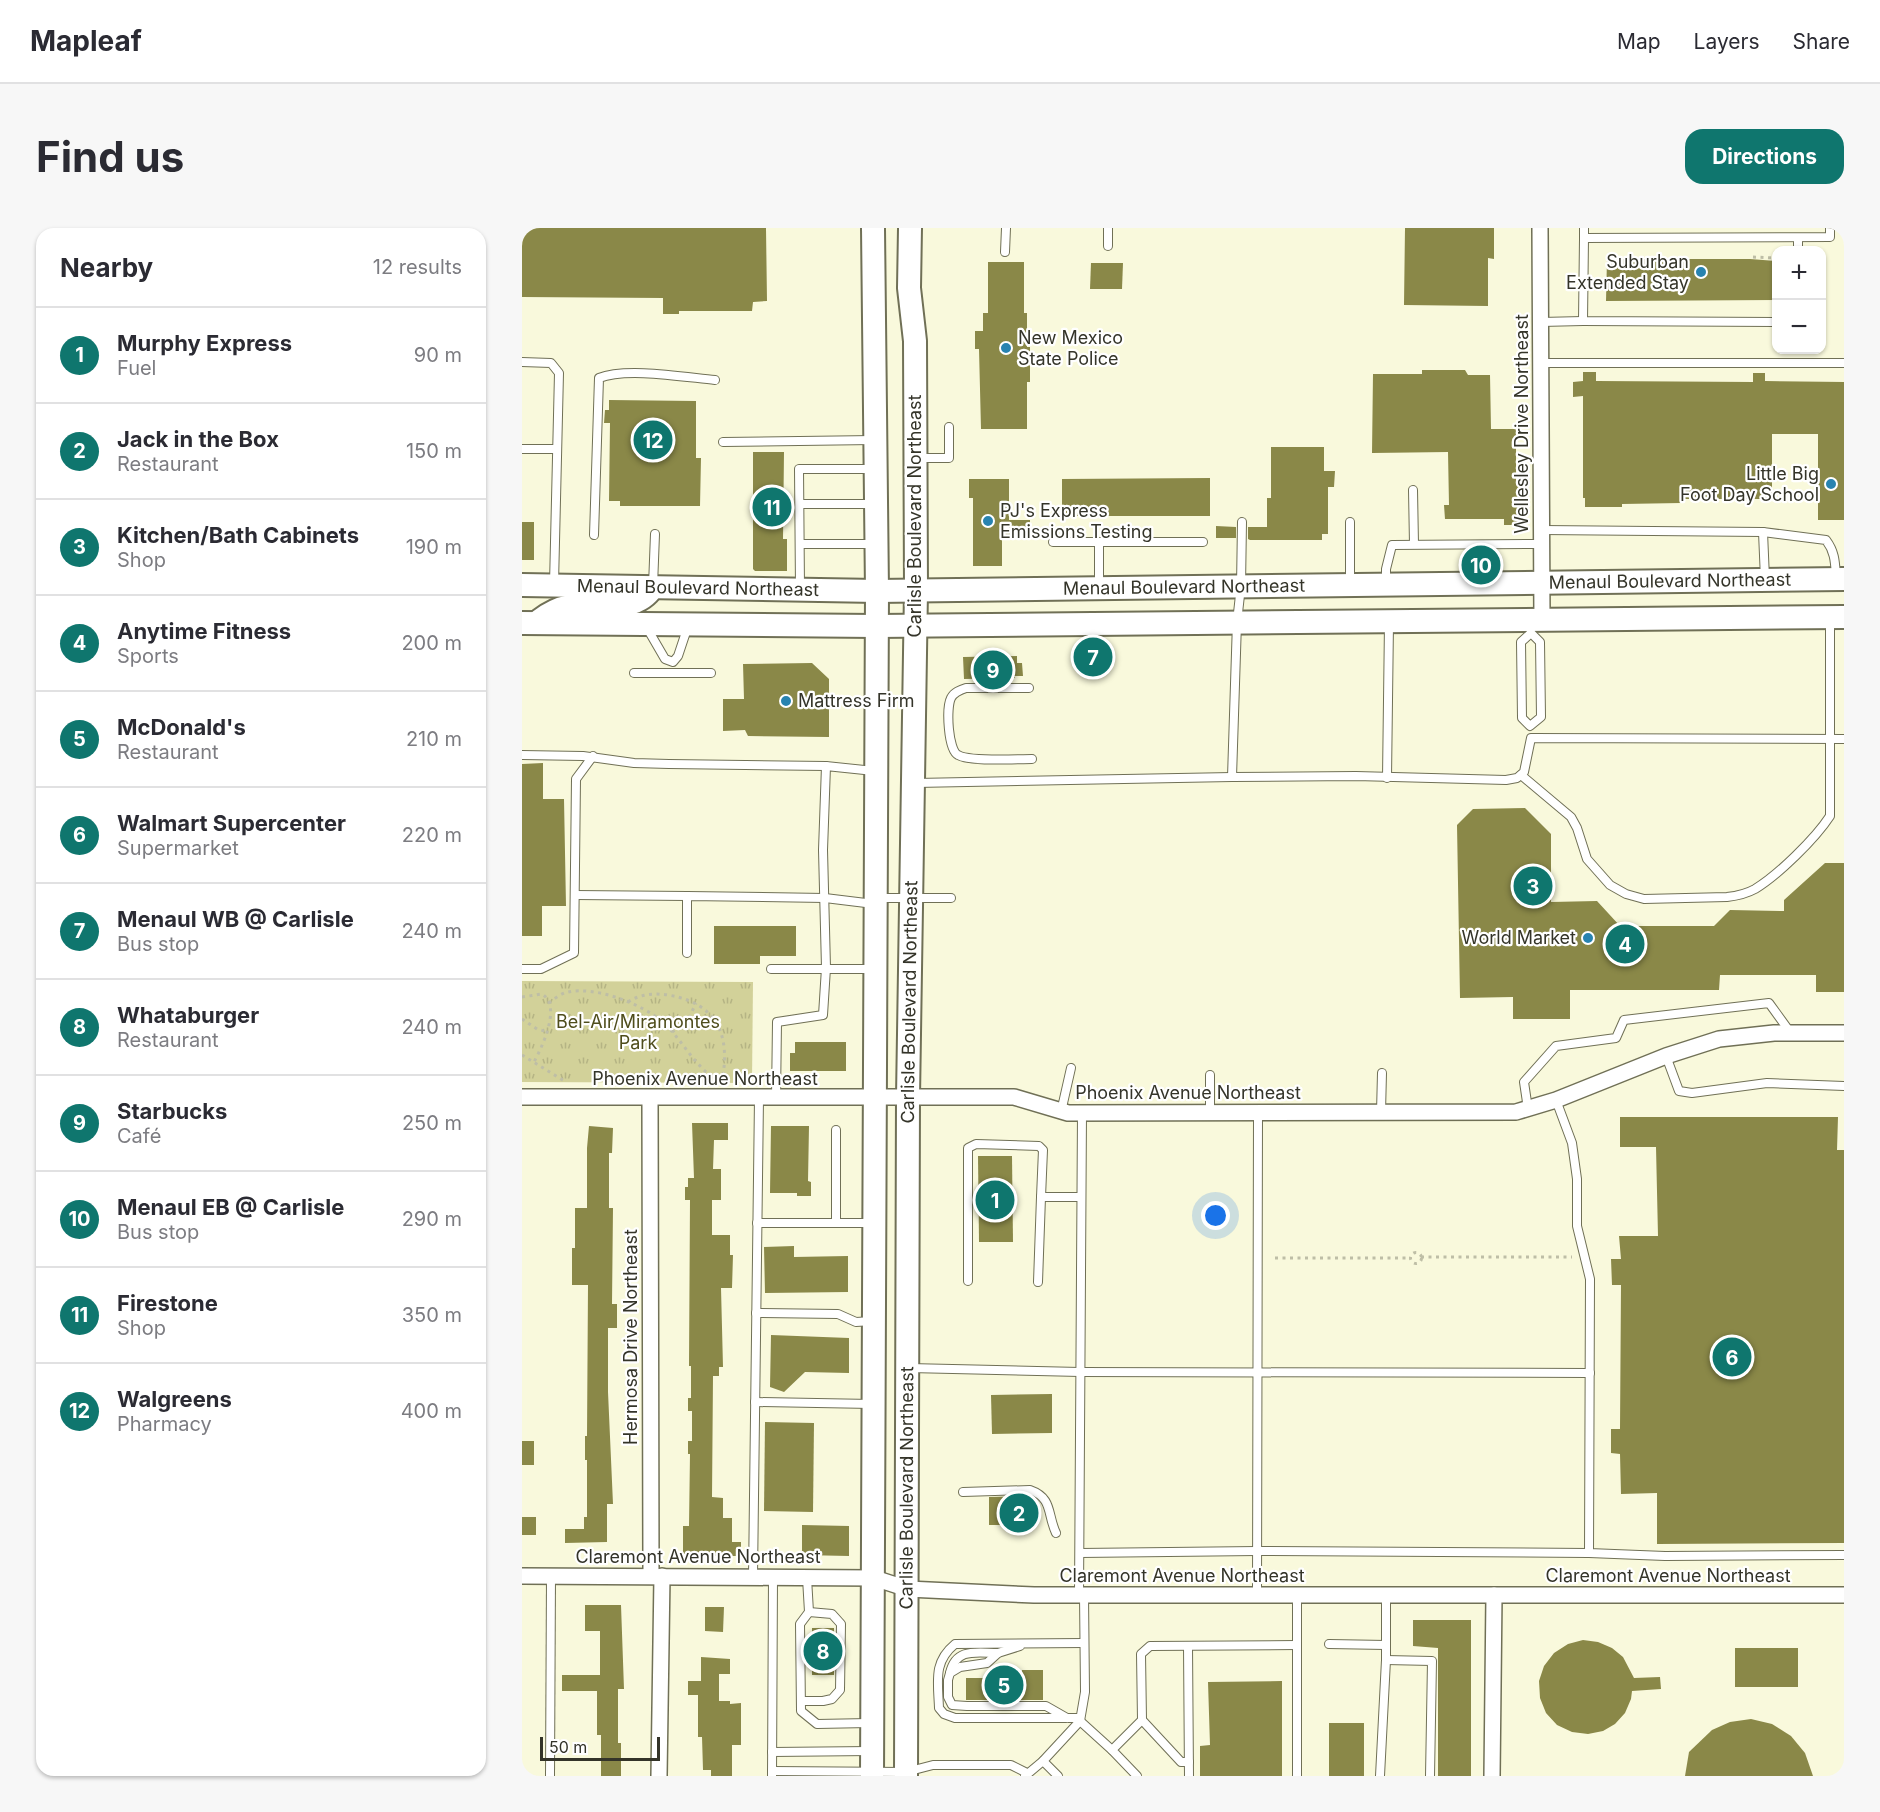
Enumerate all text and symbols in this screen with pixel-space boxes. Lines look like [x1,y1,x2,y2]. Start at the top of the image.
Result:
text: Mapleaf [30,24,142,58]
text: Map [1617,29,1661,54]
text: Layers [1694,29,1760,54]
text: Share [1793,29,1850,54]
button: Directions [1685,129,1844,184]
text: Find us [36,131,184,182]
map controls [1772,246,1826,354]
button: + [1772,246,1826,300]
place label: Suburban Extended Stay [1566,251,1689,293]
text: Nearby [60,252,153,283]
text: 12 results [373,255,462,279]
marker: Suburban Extended Stay [1694,265,1708,279]
button: − [1772,300,1826,354]
street label: Wellesley Drive Northeast [1511,314,1532,534]
place label: New Mexico State Police [1018,327,1123,369]
text: Murphy Express [117,330,292,356]
marker: New Mexico State Police [999,341,1013,355]
text: 1 [75,343,84,367]
text: 90 m [414,343,462,367]
text: Fuel [117,356,156,380]
street label: Carlisle Boulevard Northeast [904,394,925,637]
pin: 12 [634,418,672,462]
text: Jack in the Box [117,426,279,452]
text: 2 [73,439,86,463]
text: 150 m [406,439,462,463]
text: Restaurant [117,452,219,476]
place label: Little Big Foot Day School [1680,463,1819,505]
marker: Little Big Foot Day School [1824,477,1838,491]
pin: 11 [752,484,792,530]
place label: PJ's Express Emissions Testing [1000,500,1152,542]
marker: PJ's Express Emissions Testing [981,514,995,528]
text: Kitchen/Bath Cabinets [117,522,359,548]
text: 3 [73,535,86,559]
text: 190 m [406,535,462,559]
pin: 10 [1462,542,1500,588]
text: Shop [117,548,166,572]
street label: Menaul Boulevard Northeast [1549,569,1791,593]
street label: Menaul Boulevard Northeast [577,575,819,600]
street label: Menaul Boulevard Northeast [1063,575,1305,599]
text: Anytime Fitness [117,618,291,644]
text: 4 [73,631,86,655]
text: 200 m [401,631,462,655]
pin: 7 [1074,634,1112,680]
text: Sports [117,644,179,668]
pin: 9 [974,648,1012,692]
place label: Mattress Firm [798,690,915,711]
marker: Mattress Firm [779,694,793,708]
text: McDonald's [117,714,246,740]
text: 5 [73,727,86,751]
text: 210 m [406,727,462,751]
text: Restaurant [117,740,219,764]
text: Walmart Supercenter [117,810,346,836]
text: 6 [73,823,86,847]
text: 220 m [402,823,462,847]
text: Supermarket [117,836,239,860]
pin: 3 [1514,864,1552,908]
street label: Carlisle Boulevard Northeast [897,880,921,1124]
text: Menaul WB @ Carlisle [117,906,354,932]
text: 7 [74,919,85,943]
text: 240 m [401,919,462,943]
pin: 4 [1606,922,1644,966]
place label: World Market [1462,927,1576,948]
marker: World Market [1581,931,1595,945]
text: Bus stop [117,932,199,956]
text: Whataburger [117,1002,259,1028]
park label: Bel-Air/Miramontes Park [556,1011,720,1053]
text: 8 [73,1015,86,1039]
text: 240 m [401,1015,462,1039]
text: Restaurant [117,1028,219,1052]
street label: Phoenix Avenue Northeast [592,1068,818,1089]
street label: Phoenix Avenue Northeast [1075,1082,1301,1103]
text: Starbucks [117,1098,227,1124]
text: 9 [73,1111,86,1135]
text: 250 m [402,1111,462,1135]
text: Café [117,1124,161,1148]
pin: 1 [976,1178,1014,1222]
text: Menaul EB @ Carlisle [117,1194,344,1220]
your location [1201,1201,1230,1230]
text: 10 [68,1207,91,1231]
text: 290 m [402,1207,462,1231]
text: Bus stop [117,1220,199,1244]
street label: Hermosa Drive Northeast [620,1229,641,1445]
text: Firestone [117,1290,218,1316]
text: 11 [71,1303,88,1327]
text: 350 m [402,1303,462,1327]
text: Shop [117,1316,166,1340]
pin: 6 [1712,1334,1752,1380]
street label: Carlisle Boulevard Northeast [895,1366,917,1610]
text: Walgreens [117,1386,232,1412]
text: 12 [69,1399,90,1423]
text: 400 m [401,1399,462,1423]
text: Pharmacy [117,1412,212,1436]
pin: 2 [1000,1490,1038,1536]
street label: Claremont Avenue Northeast [575,1546,821,1567]
street label: Claremont Avenue Northeast [1059,1565,1305,1586]
street label: Claremont Avenue Northeast [1545,1565,1791,1586]
pin: 8 [804,1628,842,1674]
pin: 5 [984,1662,1024,1708]
scale bar [540,1734,660,1762]
text: 50 m [549,1737,587,1757]

